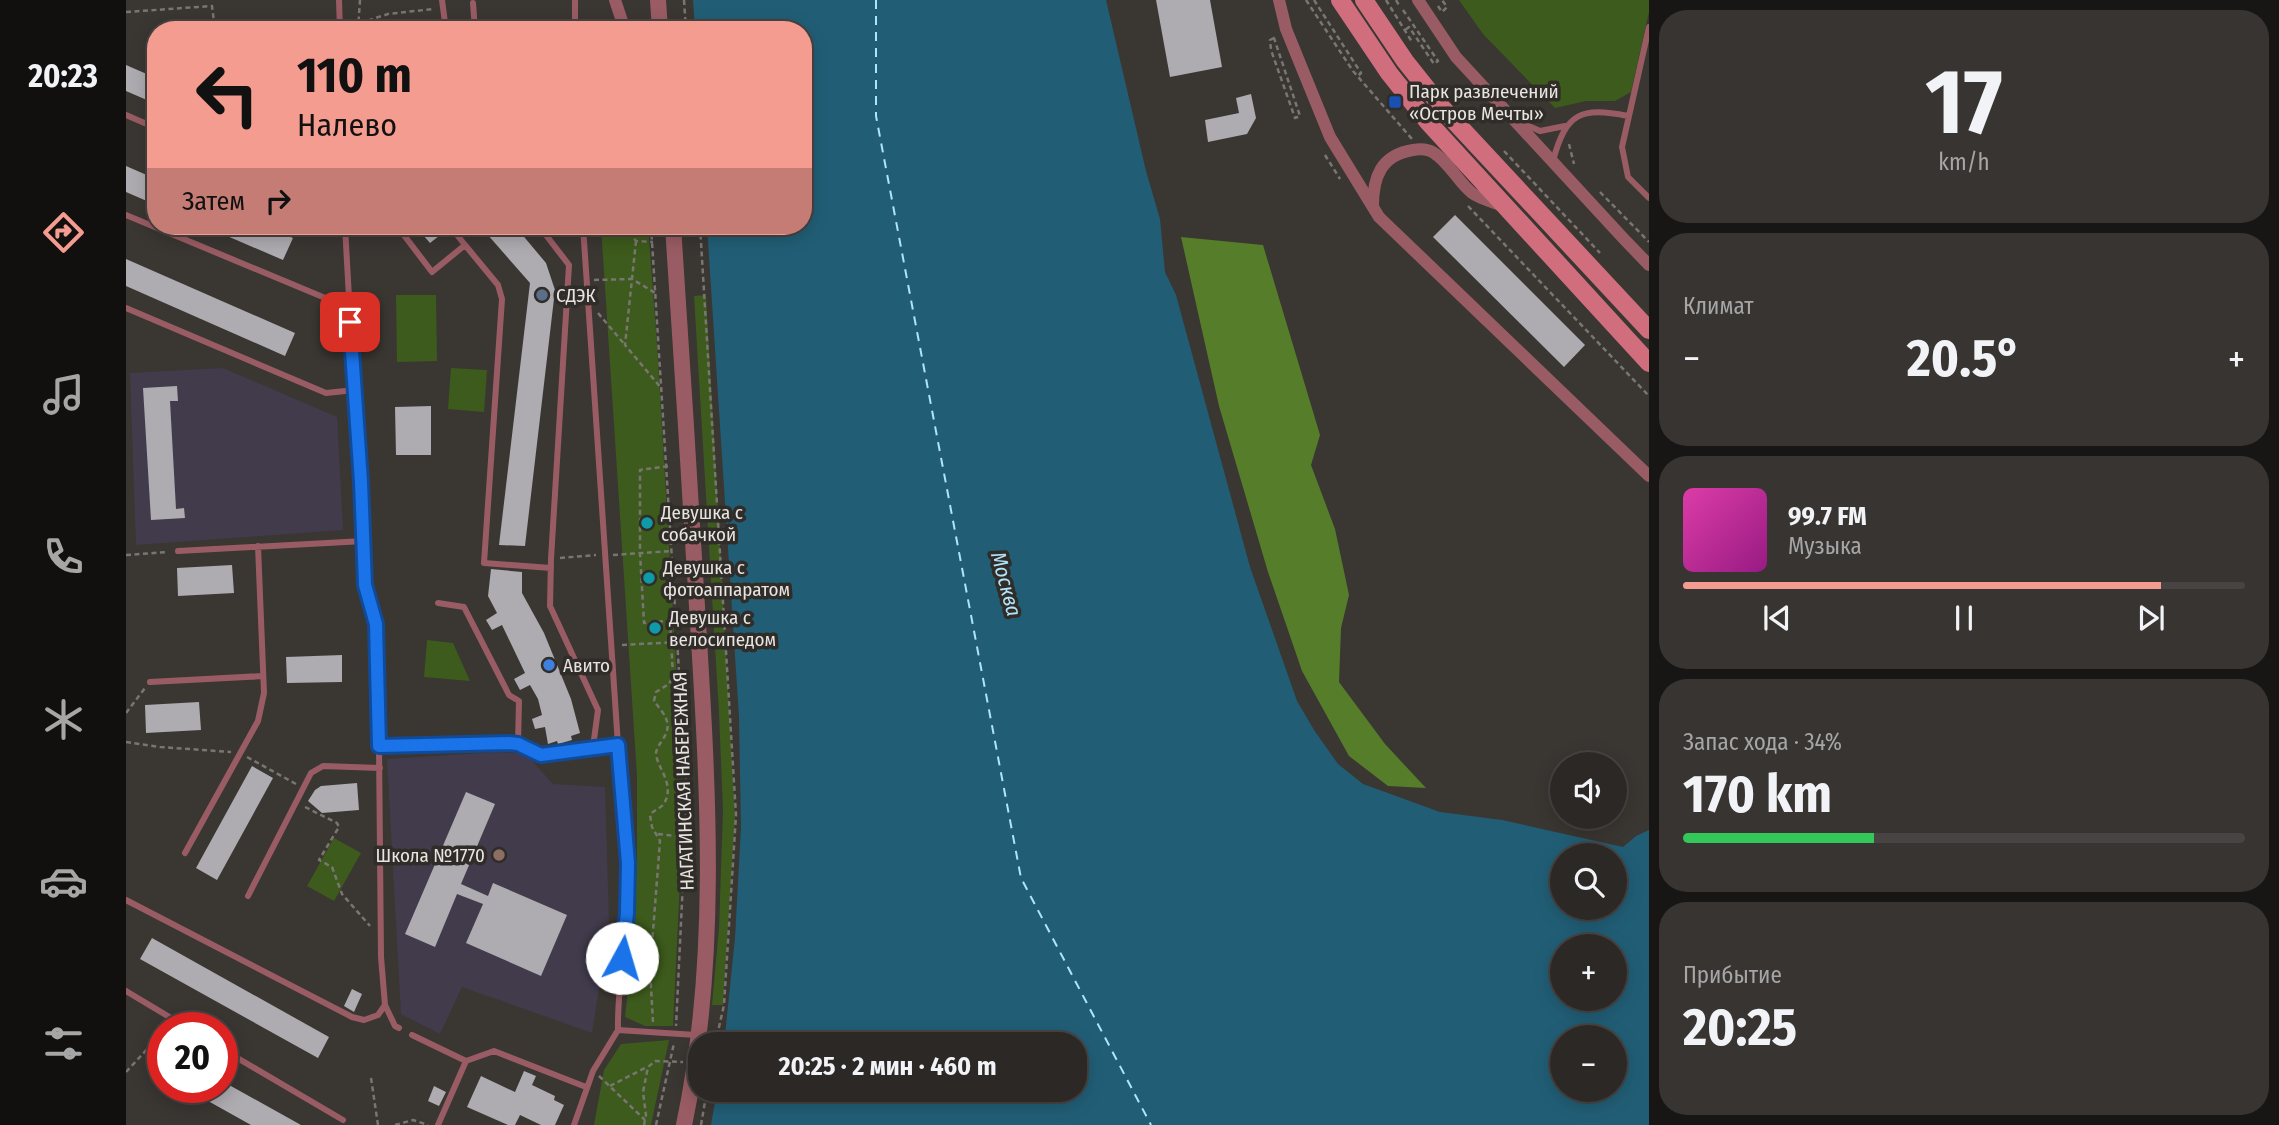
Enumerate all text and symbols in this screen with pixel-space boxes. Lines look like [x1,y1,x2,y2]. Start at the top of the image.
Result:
text: 110 m [297,46,412,105]
text: 17 [1925,48,2003,157]
icon: left [182,49,273,140]
text: 20:23 [28,57,98,95]
place label: Парк развлечений «Остров Мечты» [1409,80,1559,125]
marker: Парк развлечений «Остров Мечты» [1387,94,1403,110]
text: Налево [297,106,397,144]
text: km/h [1938,148,1990,176]
icon: right [259,182,297,220]
text: Затем [182,186,245,217]
icon: directions [39,208,88,257]
place label: СДЭК [556,284,596,307]
marker: СДЭК [534,287,550,303]
pin [320,292,380,352]
text: Климат [1683,292,1754,320]
icon: arrive [331,303,369,341]
text: 20.5° [1907,327,2021,390]
text: − [1683,336,1700,382]
text: + [2228,336,2245,382]
icon: music [39,370,88,419]
place label: Девушка с собачкой [660,501,743,546]
text: 99.7 FM [1788,501,1867,532]
marker: Девушка с собачкой [639,515,655,531]
icon: phone [39,532,88,581]
text: Музыка [1788,532,1862,560]
water label: Москва [985,549,1027,619]
place label: Девушка с фотоаппаратом [662,556,790,601]
marker: Девушка с фотоаппаратом [641,570,657,586]
icon: previous [1758,599,1796,637]
icon: pause [1945,599,1983,637]
icon: next [2132,599,2170,637]
place label: Девушка с велосипедом [668,606,776,651]
marker: Девушка с велосипедом [647,620,663,636]
place label: Авито [563,654,610,677]
marker: Авито [541,657,557,673]
street label: НАГАТИНСКАЯ НАБЕРЕЖНАЯ [668,671,699,891]
icon: climate [39,695,88,744]
text: Запас хода · 34% [1683,728,1842,756]
map controls [1550,752,1627,1102]
button: sound [1550,752,1627,829]
text: 170 km [1683,763,1832,826]
button: search [1550,843,1627,920]
place label: Школа №1770 [376,844,485,867]
marker: Школа №1770 [491,847,507,863]
icon: car [39,857,88,906]
position arrow [585,921,659,995]
button: + [1550,934,1627,1011]
text: Прибытие [1683,961,1782,989]
text: 20:25 [1683,996,1797,1059]
speed limit sign: 20 [147,1012,238,1103]
icon: filters [39,1019,88,1068]
button: − [1550,1025,1627,1102]
text: 20:25 · 2 мин · 460 m [778,1051,997,1082]

